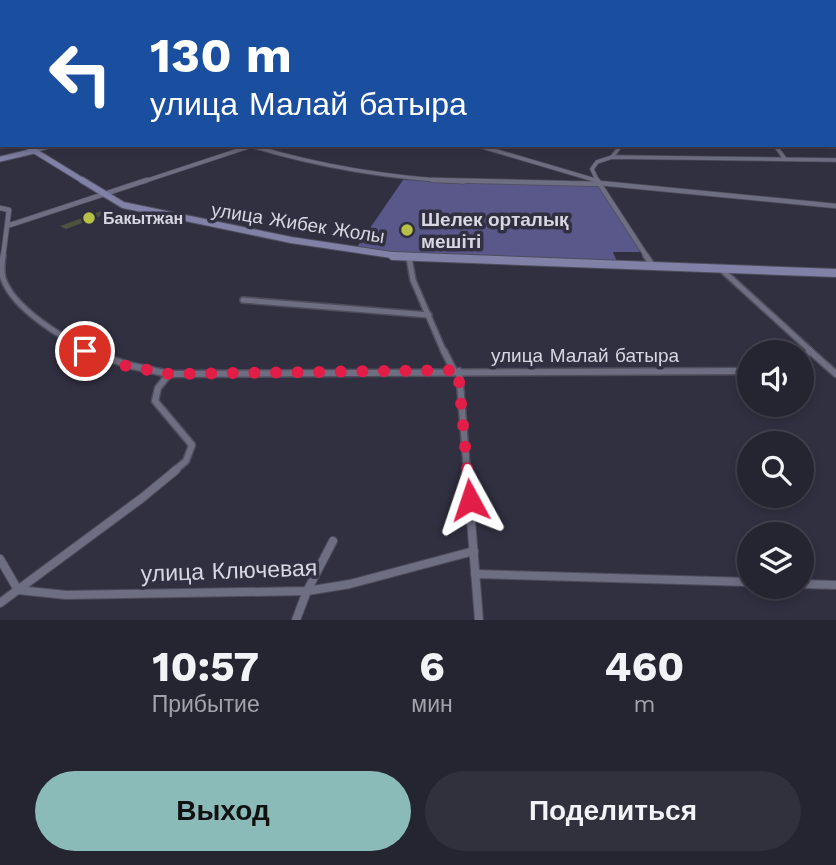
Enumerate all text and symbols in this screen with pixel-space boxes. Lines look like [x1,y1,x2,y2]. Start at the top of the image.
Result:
text: 130 m [150,26,292,84]
icon: left [35,28,126,119]
text: улица Малай батыра [150,85,467,123]
street label: улица Жибек Жолы [210,198,386,248]
place label: Шелек орталық мешіті [421,208,569,253]
place label: Бакытжан [103,209,183,228]
marker: Бакытжан [81,210,97,226]
marker: Шелек орталық мешіті [399,222,415,238]
pin [55,321,115,381]
icon: arrive [66,332,104,370]
map controls [737,340,814,599]
button: sound [737,340,814,417]
street label: улица Малай батыра [491,344,680,367]
button: search [737,431,814,508]
position arrow [433,463,507,537]
button: layers [737,522,814,599]
street label: улица Ключевая [140,554,318,588]
text: 10:57 [152,642,259,691]
text: 6 [419,642,445,691]
text: 460 [604,642,684,691]
text: Прибытие [152,691,260,718]
text: мин [411,691,453,718]
text: m [633,691,655,718]
button: Выход [35,771,411,851]
button: Поделиться [425,771,801,851]

